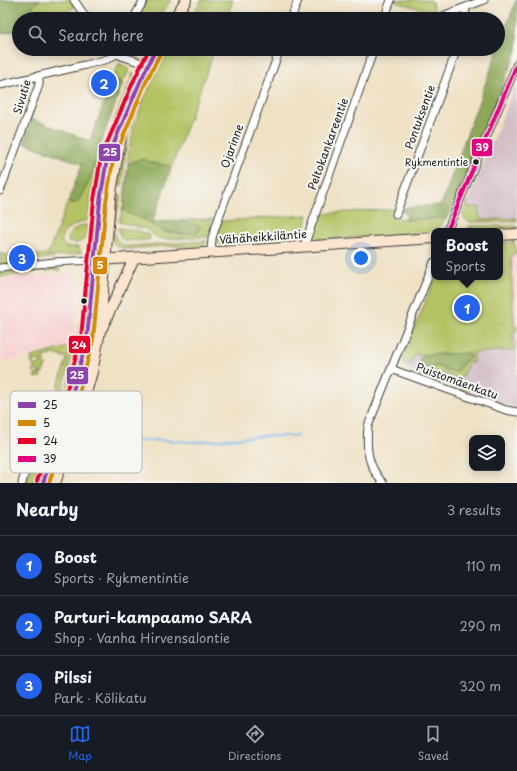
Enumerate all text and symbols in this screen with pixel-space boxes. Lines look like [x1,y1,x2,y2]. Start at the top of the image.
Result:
search box [12,12,505,56]
icon: search [26,23,48,45]
text: Search here [58,23,144,46]
pin: 2 [91,68,117,98]
street label: Sivutie [8,77,35,116]
street label: Pontuksentie [400,82,439,151]
street label: Peltokankareentie [303,95,352,192]
street label: Ojarinne [216,121,247,170]
line badge: 39 [471,138,493,157]
text: 39 [475,138,489,155]
line badge: 25 [98,143,121,162]
text: 25 [103,143,117,160]
place label: Rykmentintie [405,154,468,170]
marker: Rykmentintie [471,157,481,167]
street label: Vähäheikkiläntie [219,225,307,248]
popup [431,228,503,280]
text: Boost [446,233,488,256]
pin: 3 [9,243,35,273]
your location [351,248,371,268]
line badge: 5 [92,256,108,275]
text: 5 [96,256,104,273]
text: Sports [446,256,486,275]
pin: 1 [454,293,480,323]
unlabelled marker [79,296,89,306]
line badge: 24 [68,335,91,354]
text: 24 [72,336,87,353]
street label: Puistomäenkatu [414,358,501,403]
line badge: 25 [66,366,89,385]
text: 25 [70,366,84,383]
legend [10,391,142,473]
text: 25 [43,396,58,413]
text: 5 [43,414,50,431]
text: 24 [43,432,58,449]
map controls [469,435,505,471]
button: layers [469,435,505,471]
text: 39 [43,450,56,467]
text: Nearby [16,496,78,522]
text: 3 results [447,500,501,519]
text: Boost [54,545,97,568]
text: 1 [26,556,32,575]
text: 110 m [466,556,501,575]
text: Sports · Rykmentintie [54,568,189,587]
text: Parturi-kampaamo SARA [54,605,252,628]
text: 2 [24,616,34,635]
text: 290 m [460,616,501,635]
text: Shop · Vanha Hirvensalontie [54,628,230,647]
text: Pilssi [54,665,92,688]
text: 3 [25,676,33,695]
text: 320 m [459,676,501,695]
text: Park · Kölikatu [54,688,146,707]
tab: Map [68,723,92,764]
tab: Directions [228,723,281,764]
tab: Saved [418,723,449,764]

